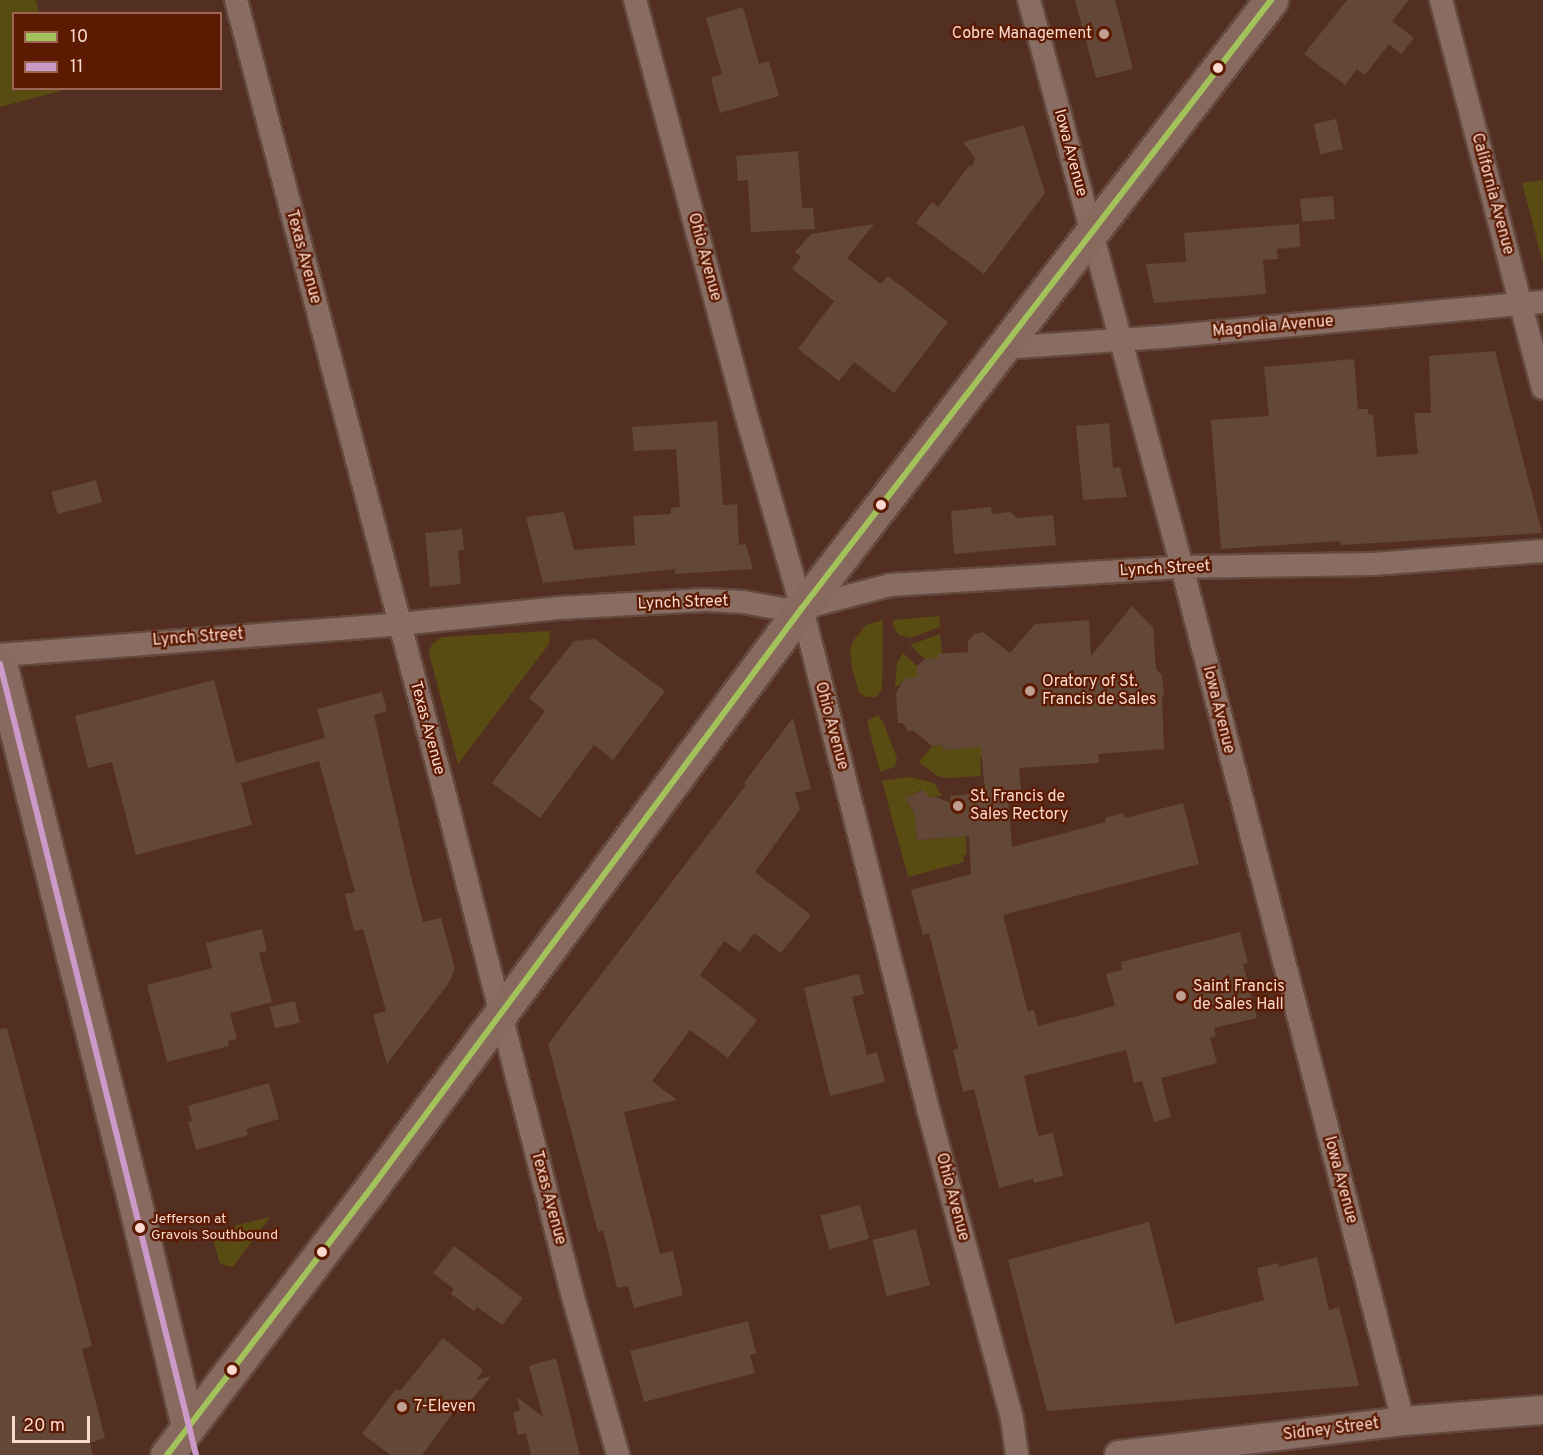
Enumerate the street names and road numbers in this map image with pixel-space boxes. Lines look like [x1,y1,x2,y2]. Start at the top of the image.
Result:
street label: Iowa Avenue [1049,107,1091,199]
street label: California Avenue [1466,131,1518,257]
street label: Texas Avenue [281,208,325,306]
street label: Ohio Avenue [683,211,725,303]
street label: Magnolia Avenue [1211,312,1335,342]
street label: Lynch Street [1119,557,1211,581]
street label: Lynch Street [637,592,729,614]
street label: Lynch Street [152,625,244,651]
street label: Iowa Avenue [1198,664,1238,756]
street label: Texas Avenue [405,679,449,777]
street label: Ohio Avenue [810,680,852,772]
street label: Iowa Avenue [1319,1134,1361,1226]
street label: Texas Avenue [526,1149,570,1247]
street label: Ohio Avenue [931,1151,973,1243]
street label: Sidney Street [1282,1415,1380,1445]

